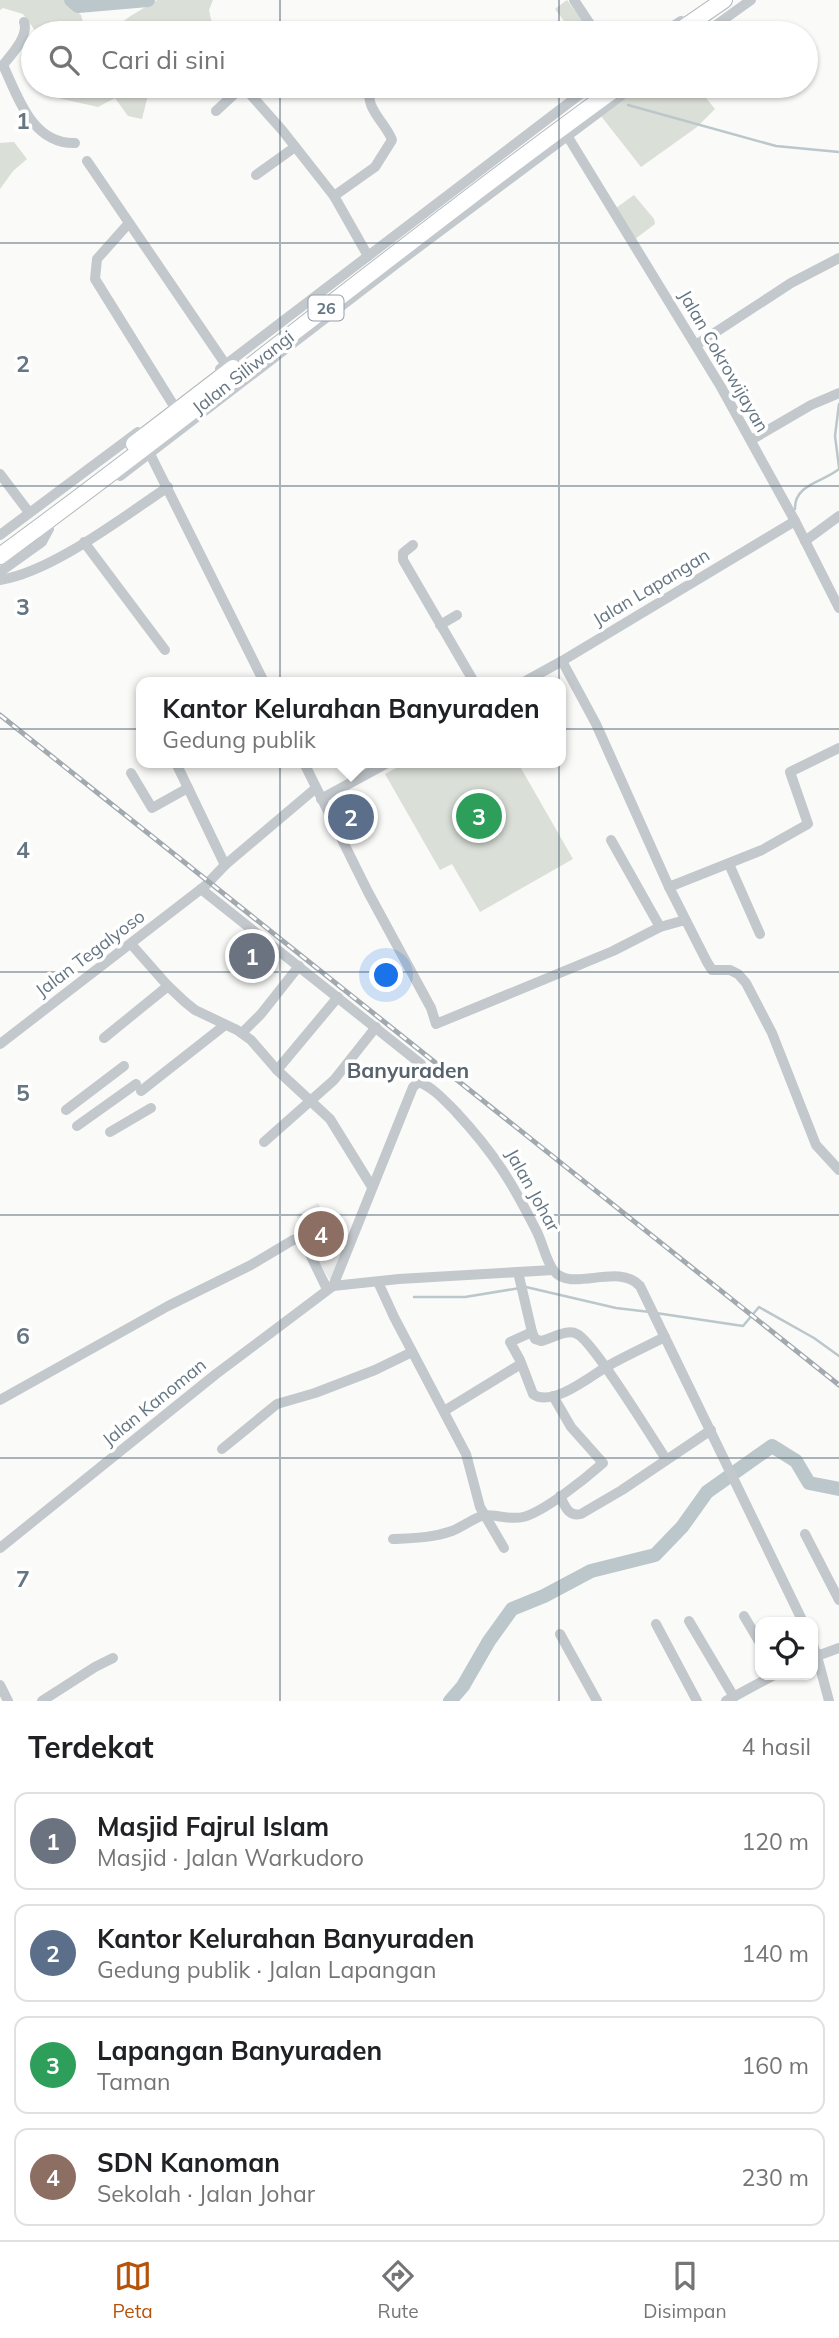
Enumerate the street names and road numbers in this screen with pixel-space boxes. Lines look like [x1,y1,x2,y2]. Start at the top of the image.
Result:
street label: Jalan Cokrowijayan [674,286,774,436]
road number: 26 [308,296,344,320]
street label: Jalan Siliwangi [187,325,299,419]
street label: Jalan Lapangan [588,543,714,631]
street label: Jalan Tegalyoso [31,904,149,1002]
street label: Jalan Johar [501,1145,565,1236]
street label: Jalan Kanoman [97,1353,211,1451]

